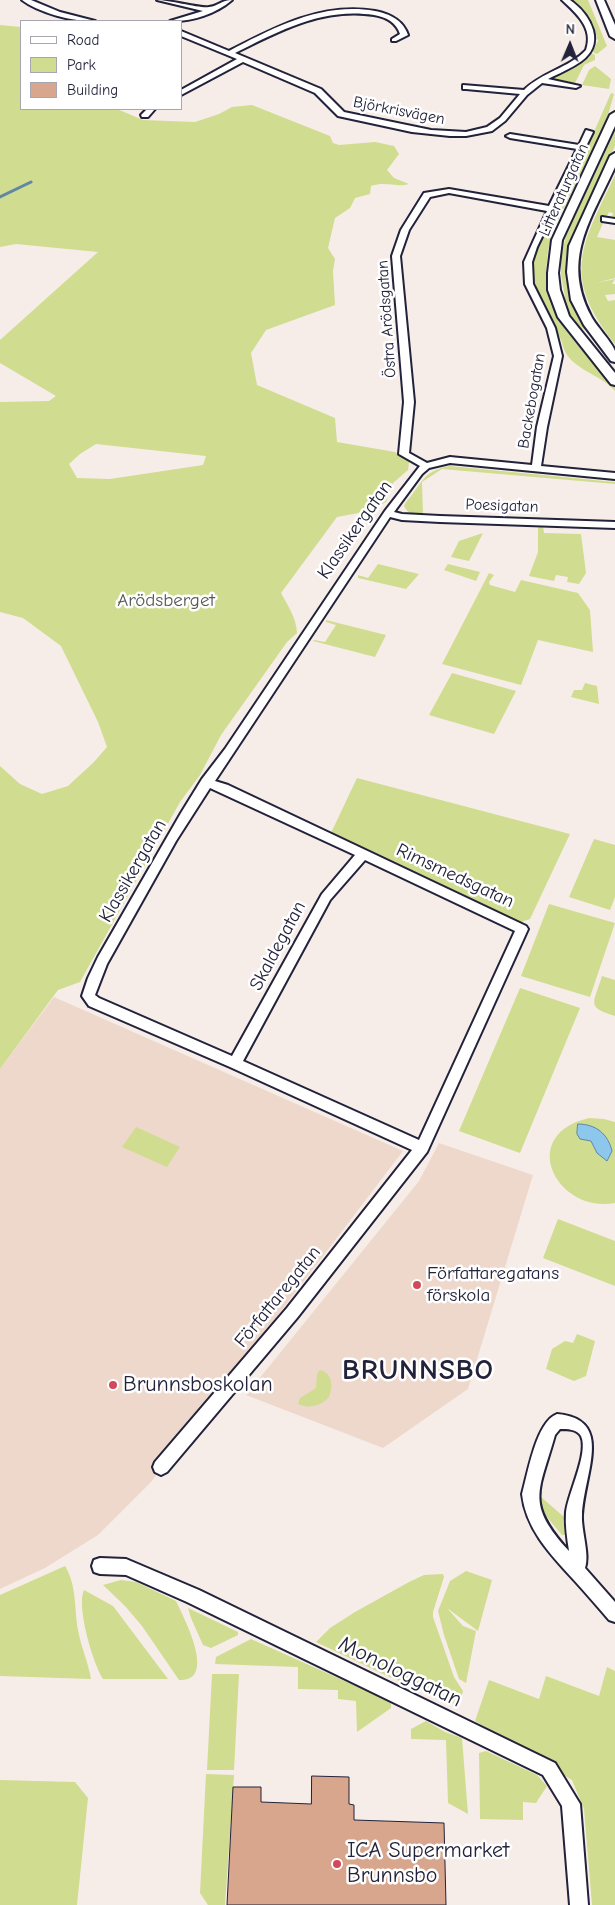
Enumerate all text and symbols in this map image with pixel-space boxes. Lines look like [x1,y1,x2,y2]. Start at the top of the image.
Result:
legend [20,20,182,110]
north arrow [545,20,595,70]
text: N [566,21,575,38]
text: Road [67,31,99,49]
text: Park [67,56,96,74]
text: Building [67,81,118,99]
street label: Björkrisvägen [352,93,446,129]
street label: Litteraturgatan [535,141,593,239]
street label: Östra Arödsgatan [373,260,401,378]
street label: Backebogatan [514,352,550,450]
street label: Klassikergatan [313,476,397,584]
street label: Poesigatan [465,495,539,517]
park label: Arödsberget [117,590,215,612]
street label: Klassikergatan [94,815,172,927]
street label: Rimsmedsgatan [392,839,518,913]
street label: Skaldegatan [245,897,311,995]
street label: Författaregatan [230,1242,326,1352]
place label: Författaregatans förskola [427,1263,559,1307]
marker: Författaregatans förskola [411,1279,423,1291]
district label: BRUNNSBO [341,1354,495,1388]
place label: Brunnsboskolan [123,1372,273,1398]
marker: Brunnsboskolan [107,1379,119,1391]
street label: Monologgatan [334,1631,466,1713]
place label: ICA Supermarket Brunnsbo [347,1838,509,1890]
marker: ICA Supermarket Brunnsbo [331,1858,343,1870]

